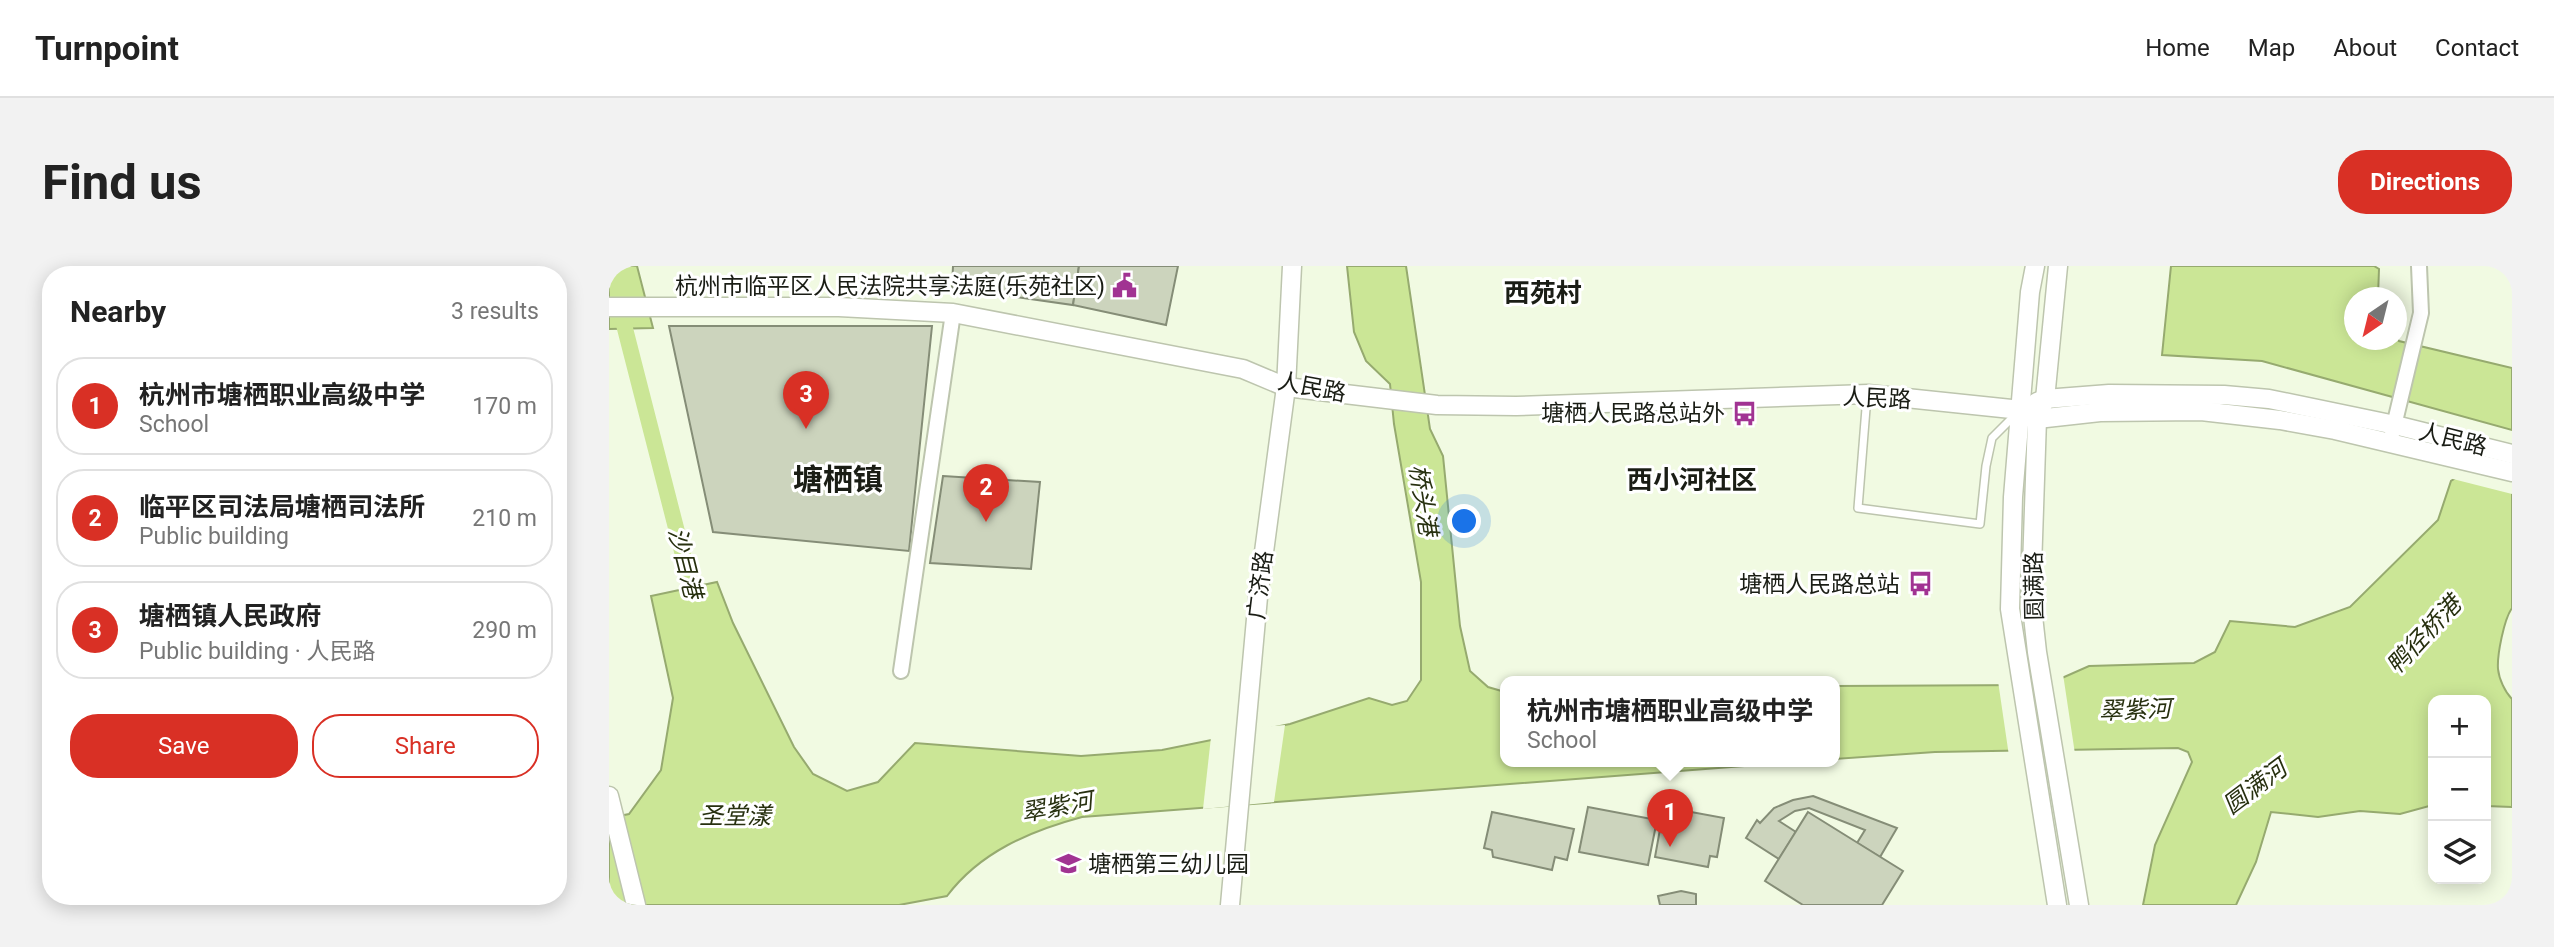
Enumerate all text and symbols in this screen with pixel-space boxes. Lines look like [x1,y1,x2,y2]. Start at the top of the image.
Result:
text: Turnpoint [35,29,179,68]
text: Home [2145,34,2210,62]
text: Map [2248,34,2295,62]
text: About [2333,34,2397,62]
text: Contact [2435,34,2519,62]
button: Directions [2338,150,2512,214]
text: Find us [42,154,202,211]
public building icon: 杭州市临平区人民法院共享法庭(乐苑社区) [1111,272,1139,300]
place label: 杭州市临平区人民法院共享法庭(乐苑社区) [675,273,1105,300]
district label: 西苑村 [1504,278,1582,308]
north arrow [2344,287,2407,350]
text: Nearby [70,294,166,329]
text: 3 results [451,298,539,325]
street label: 人民路 [1275,368,1348,407]
pin: 3 [783,371,829,429]
text: 杭州市塘栖职业高级中学 [139,380,425,410]
street label: 人民路 [1842,383,1912,414]
text: 1 [88,393,102,420]
text: 170 m [472,393,537,420]
bus stop icon: 塘栖人民路总站外 [1731,399,1759,427]
place label: 塘栖人民路总站外 [1541,400,1725,427]
text: School [139,411,209,438]
street label: 人民路 [2416,418,2490,461]
district label: 塘栖镇 [793,462,883,497]
water label: 桥头港 [1404,462,1443,541]
pin: 2 [963,464,1009,522]
district label: 西小河社区 [1627,465,1757,495]
text: 临平区司法局塘栖司法所 [139,492,425,522]
your location [1447,504,1481,538]
text: 2 [88,505,102,532]
text: 210 m [472,505,537,532]
text: Public building [139,523,289,550]
water label: 沙目港 [663,525,708,604]
street label: 广济路 [1243,549,1278,621]
street label: 圆满路 [2020,551,2049,621]
bus stop icon: 塘栖人民路总站 [1906,570,1934,598]
place label: 塘栖人民路总站 [1739,571,1900,598]
water label: 鸭径桥港 [2381,588,2469,680]
text: 塘栖镇人民政府 [139,601,321,631]
text: 3 [88,617,102,644]
text: 290 m [472,617,537,644]
text: Public building · 人民路 [139,638,375,665]
popup [1500,676,1840,767]
water label: 翠紫河 [2099,695,2175,725]
map controls [2428,695,2491,884]
button: + [2428,695,2491,758]
text: 杭州市塘栖职业高级中学 [1527,696,1813,726]
button: Save [70,714,298,778]
button: Share [312,714,539,778]
text: School [1527,727,1597,754]
water label: 圆满河 [2218,752,2295,820]
button: − [2428,758,2491,821]
water label: 翠紫河 [1019,786,1099,827]
pin: 1 [1647,789,1693,847]
water label: 圣堂漾 [699,802,774,830]
button: layers [2428,821,2491,884]
school or university icon: 塘栖第三幼儿园 [1054,850,1082,878]
place label: 塘栖第三幼儿园 [1088,851,1249,878]

